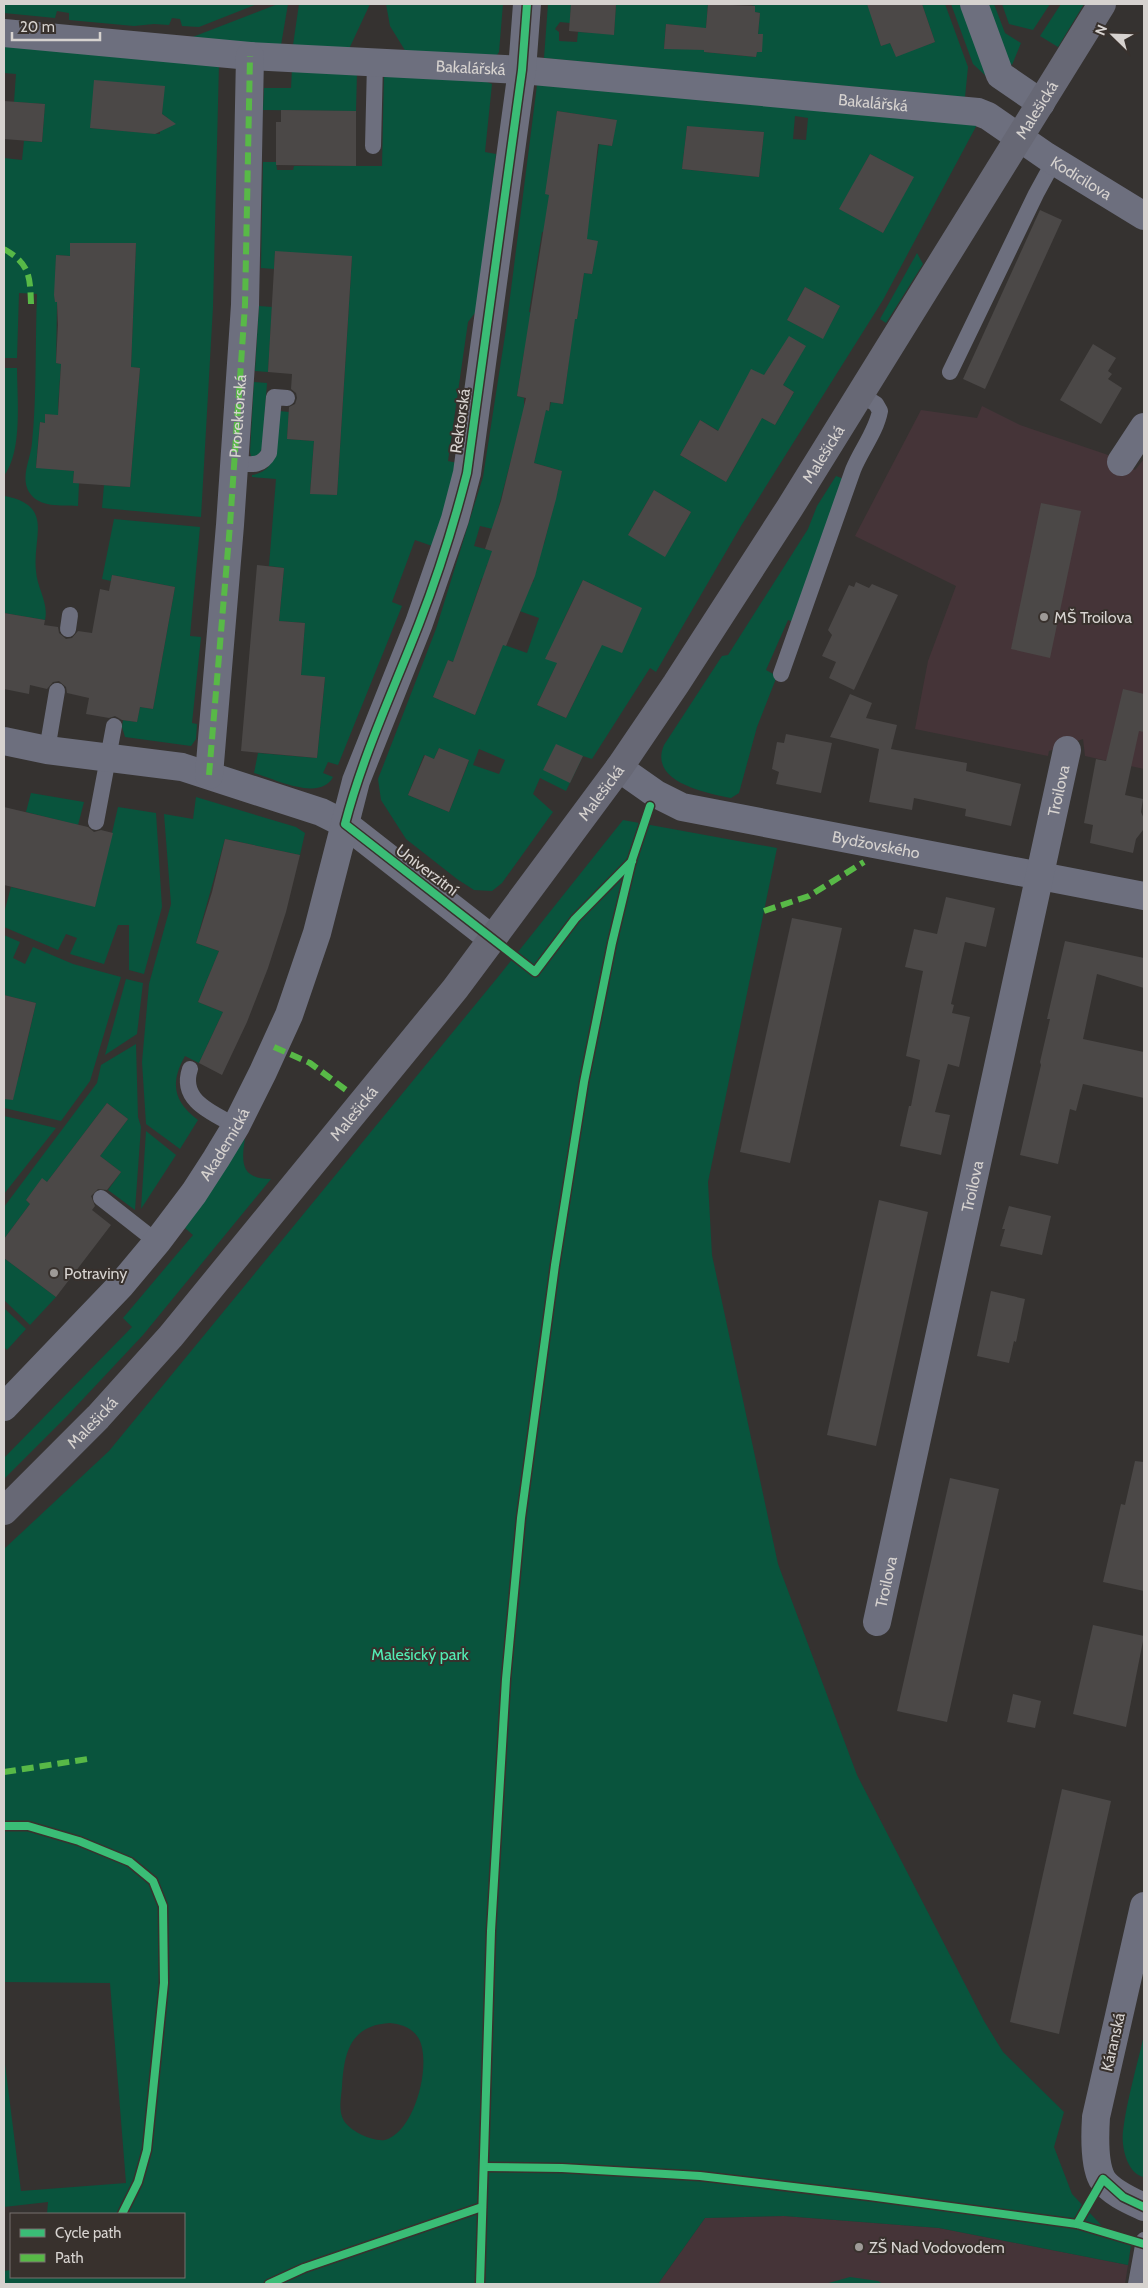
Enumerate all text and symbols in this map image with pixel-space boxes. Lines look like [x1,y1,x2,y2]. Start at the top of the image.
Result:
scale bar [12,10,100,42]
north arrow [1088,10,1138,60]
text: 20 m [20,18,55,36]
text: N [1091,22,1111,38]
street label: Bakalářská [435,56,506,79]
street label: Malešická [1011,77,1062,142]
street label: Bakalářská [837,90,909,115]
street label: Kodicilova [1047,152,1116,204]
street label: Prorektorská [225,373,250,458]
street label: Rektorská [446,387,474,455]
street label: Malešická [798,421,848,487]
place label: MŠ Troilova [1054,608,1132,627]
marker: MŠ Troilova [1038,611,1050,623]
street label: Malešická [574,761,628,824]
street label: Troilova [1043,763,1073,818]
street label: Bydžovského [831,827,922,862]
street label: Univerzitní [392,840,462,900]
street label: Malešická [326,1082,381,1144]
street label: Akademická [195,1104,253,1184]
street label: Troilova [957,1158,987,1214]
place label: Potraviny [64,1264,127,1283]
marker: Potraviny [48,1267,60,1279]
street label: Malešická [63,1392,122,1452]
street label: Troilova [871,1554,901,1609]
park label: Malešický park [371,1645,470,1664]
street label: Káranská [1097,2010,1129,2073]
legend [10,2213,185,2278]
text: Cycle path [55,2224,121,2242]
place label: ZŠ Nad Vodovodem [869,2238,1005,2257]
marker: ZŠ Nad Vodovodem [853,2241,865,2253]
text: Path [55,2249,84,2267]

